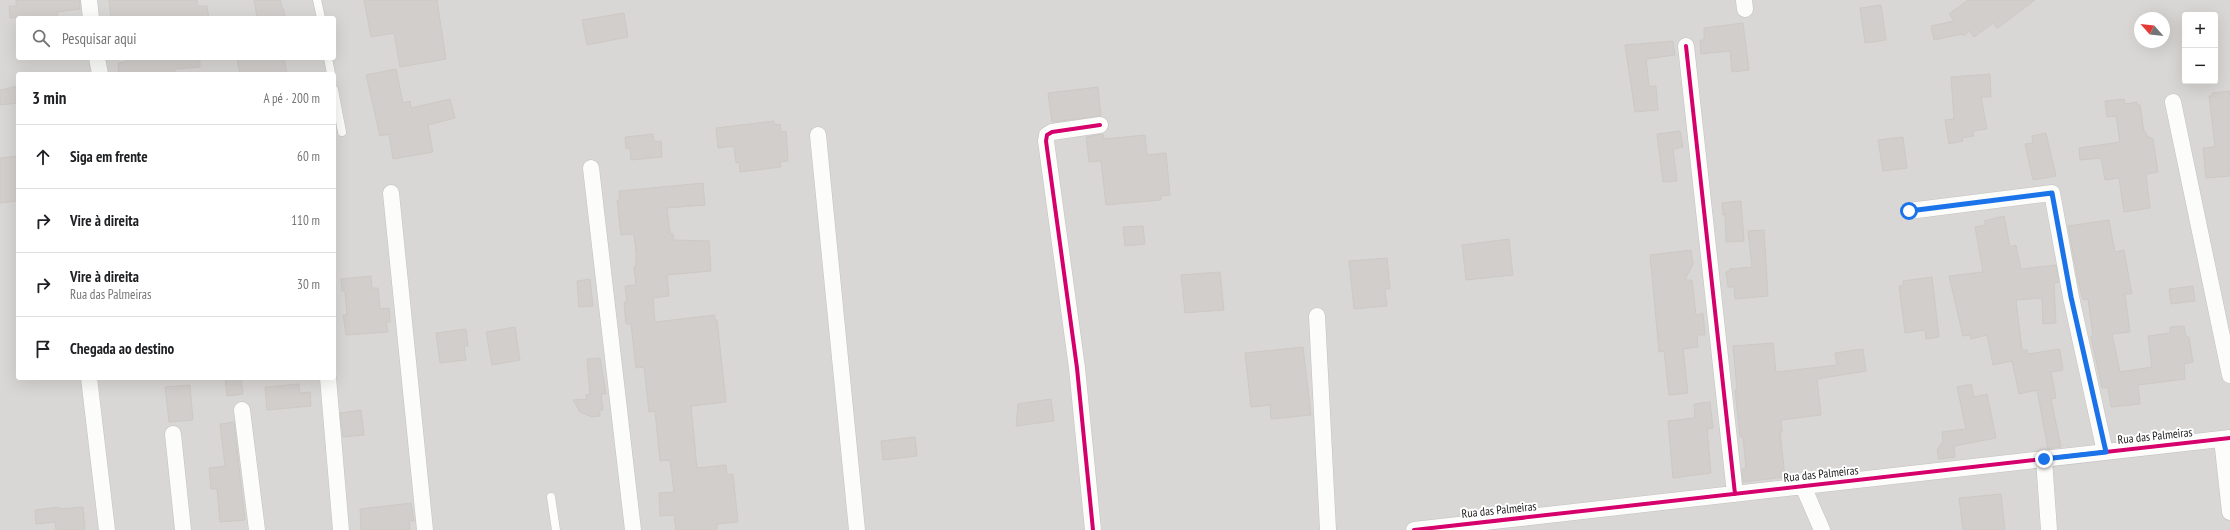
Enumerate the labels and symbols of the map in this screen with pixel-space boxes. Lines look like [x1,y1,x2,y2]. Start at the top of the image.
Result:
north arrow [2134,12,2170,48]
route start [1900,202,1918,220]
street label: Rua das Palmeiras [2117,424,2193,447]
route end [2035,450,2053,468]
street label: Rua das Palmeiras [1783,462,1859,485]
street label: Rua das Palmeiras [1461,498,1537,521]

